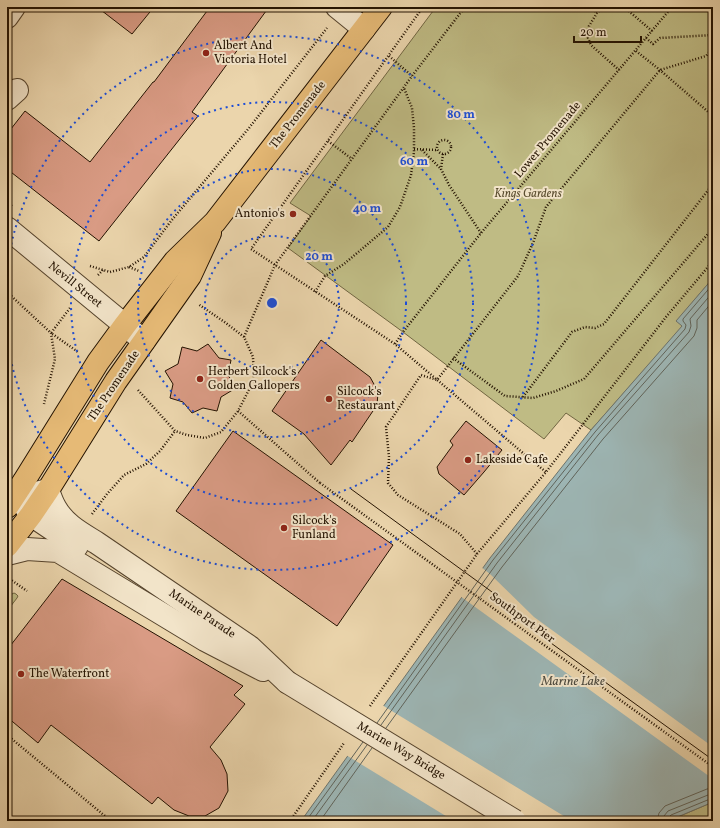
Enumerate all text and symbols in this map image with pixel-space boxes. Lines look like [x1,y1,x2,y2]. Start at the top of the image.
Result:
scale bar [574,18,641,44]
text: 20 m [580,25,607,41]
place label: Albert And Victoria Hotel [214,38,287,68]
marker: Albert And Victoria Hotel [201,48,211,58]
street label: The Promenade [266,77,330,152]
street label: Lower Promenade [511,98,585,182]
text: 80 m [447,107,475,123]
text: 60 m [400,154,428,170]
park label: Kings Gardens [494,186,562,202]
text: 40 m [353,201,382,217]
place label: Antonio's [235,206,285,222]
marker: Antonio's [288,209,298,219]
text: 20 m [305,249,333,265]
street label: Nevill Street [45,258,105,312]
centre of rings [265,296,279,310]
street label: The Promenade [84,347,144,425]
place label: Herbert Silcock's Golden Gallopers [208,364,300,394]
marker: Herbert Silcock's Golden Gallopers [195,374,205,384]
place label: Silcock's Restaurant [337,384,395,414]
marker: Silcock's Restaurant [324,394,334,404]
place label: Lakeside Cafe [476,452,548,468]
marker: Lakeside Cafe [463,455,473,465]
place label: Silcock's Funland [292,513,337,543]
marker: Silcock's Funland [279,523,289,533]
street label: Marine Parade [165,586,239,642]
street label: Southport Pier [486,589,558,647]
place label: The Waterfront [29,666,109,682]
marker: The Waterfront [16,669,26,679]
water label: Marine Lake [540,673,605,691]
street label: Marine Way Bridge [354,718,449,784]

